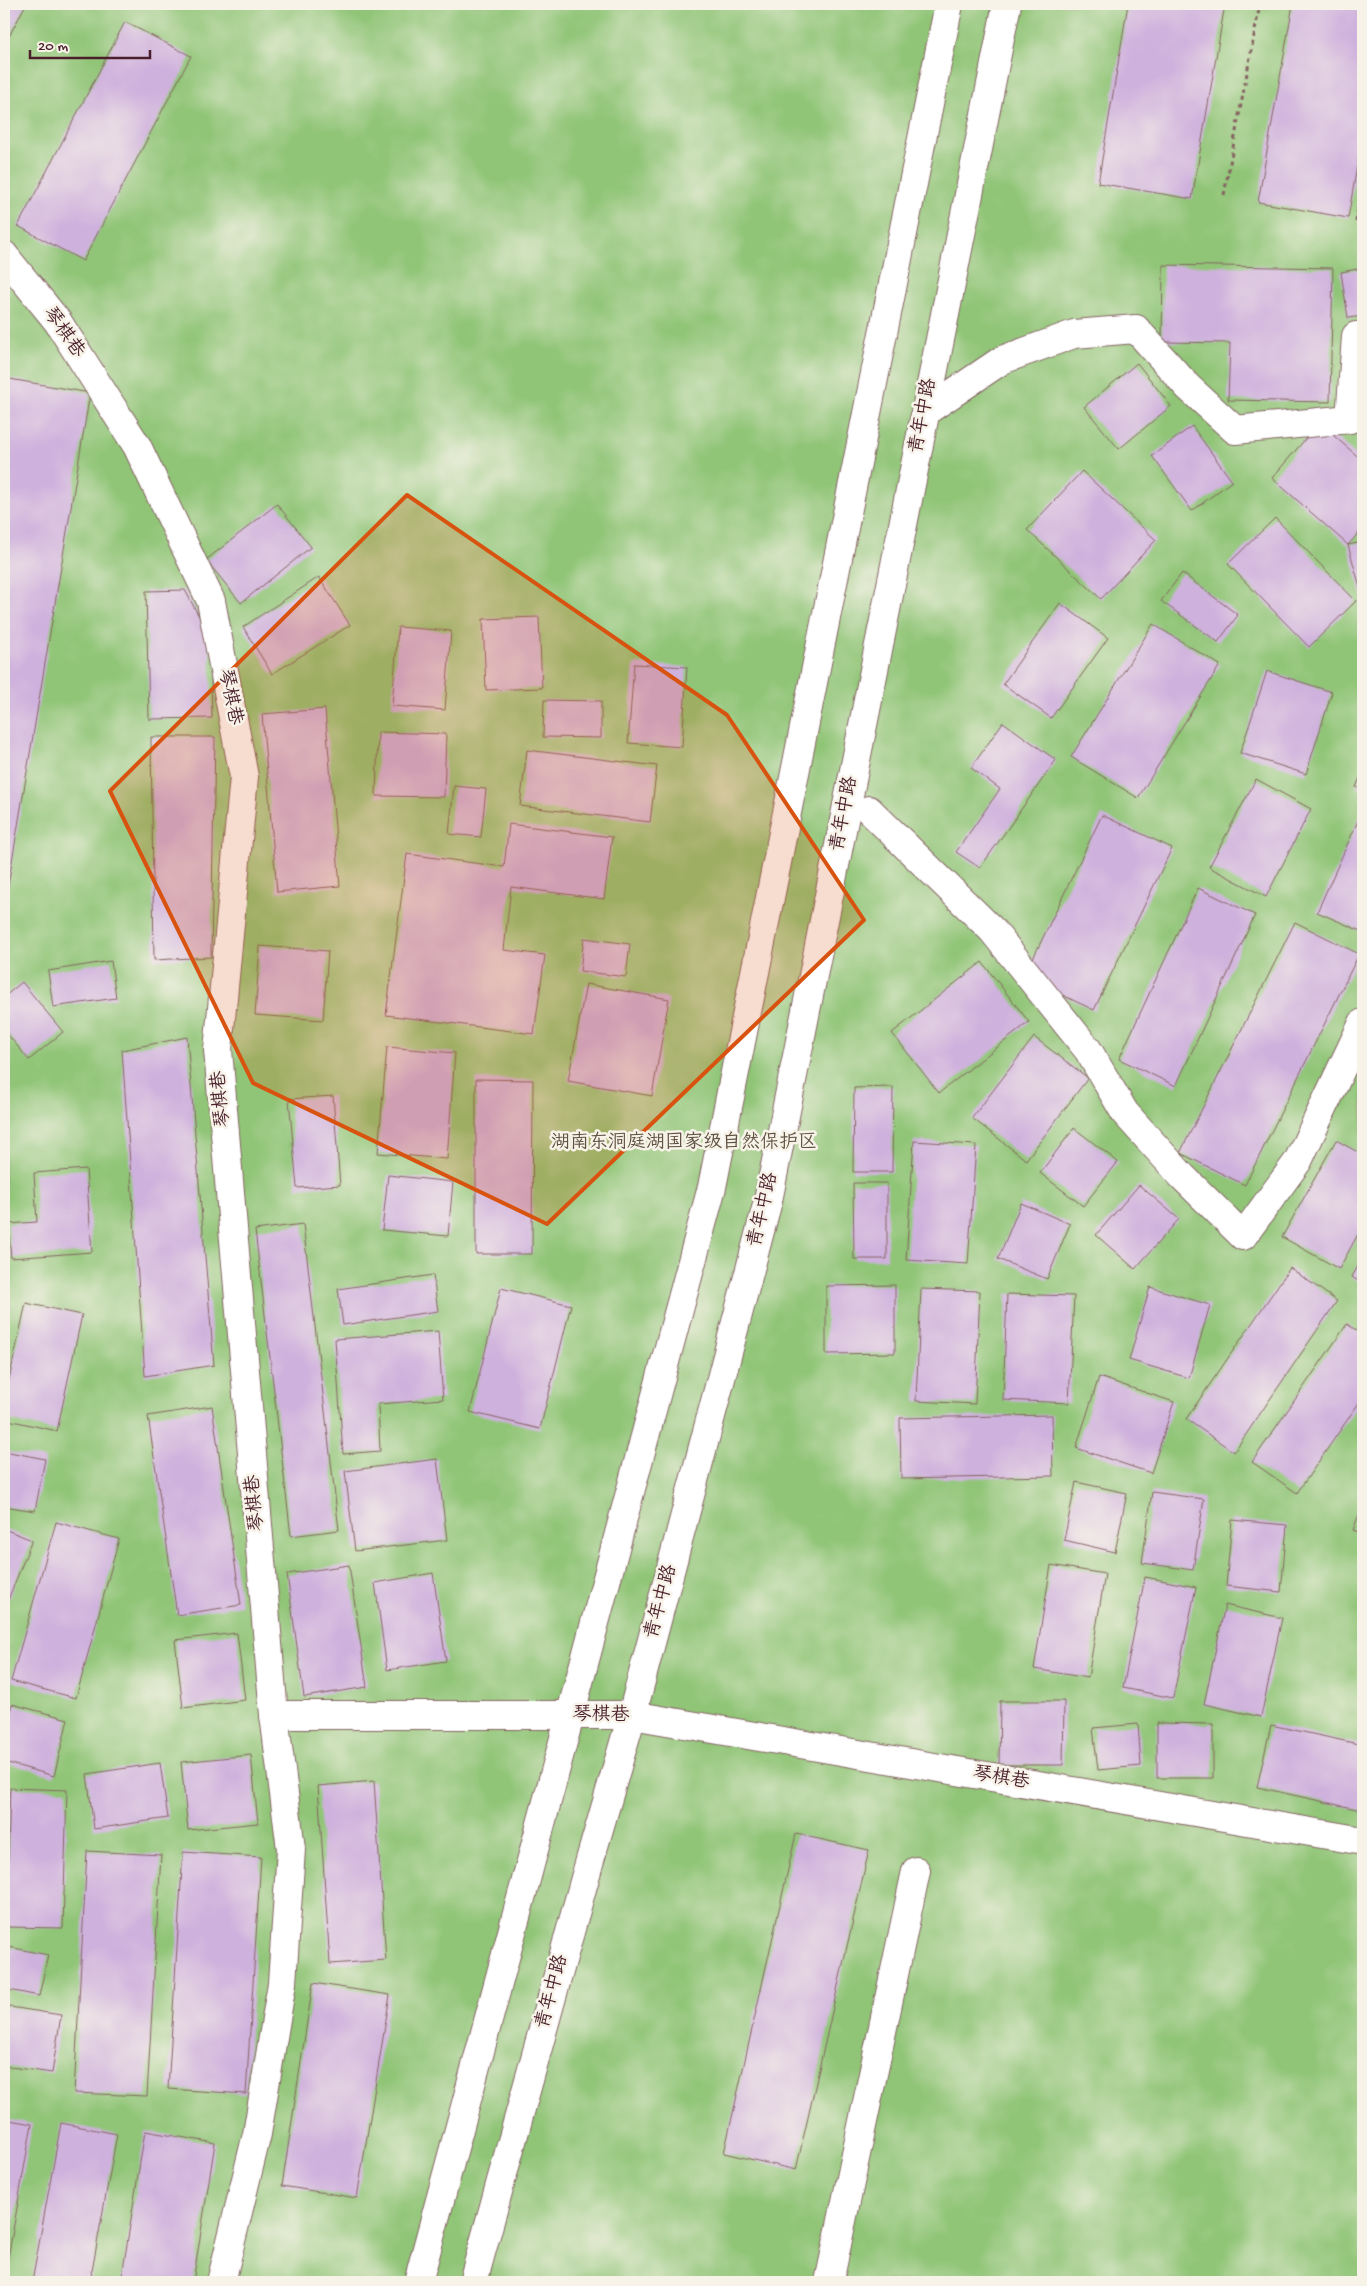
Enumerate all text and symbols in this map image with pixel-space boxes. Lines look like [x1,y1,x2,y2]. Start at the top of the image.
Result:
scale bar [30,28,150,60]
text: 20 m [38,38,68,56]
street label: 琴棋巷 [37,302,90,363]
street label: 青年中路 [904,376,943,456]
street label: 琴棋巷 [212,667,247,727]
street label: 青年中路 [825,774,864,854]
street label: 琴棋巷 [207,1070,236,1128]
park label: 湖南东洞庭湖国家级自然保护区 [551,1131,817,1155]
street label: 青年中路 [743,1170,784,1250]
street label: 琴棋巷 [241,1474,270,1532]
street label: 青年中路 [640,1562,683,1642]
street label: 琴棋巷 [572,1703,630,1728]
street label: 琴棋巷 [971,1762,1031,1795]
street label: 青年中路 [531,1952,574,2032]

